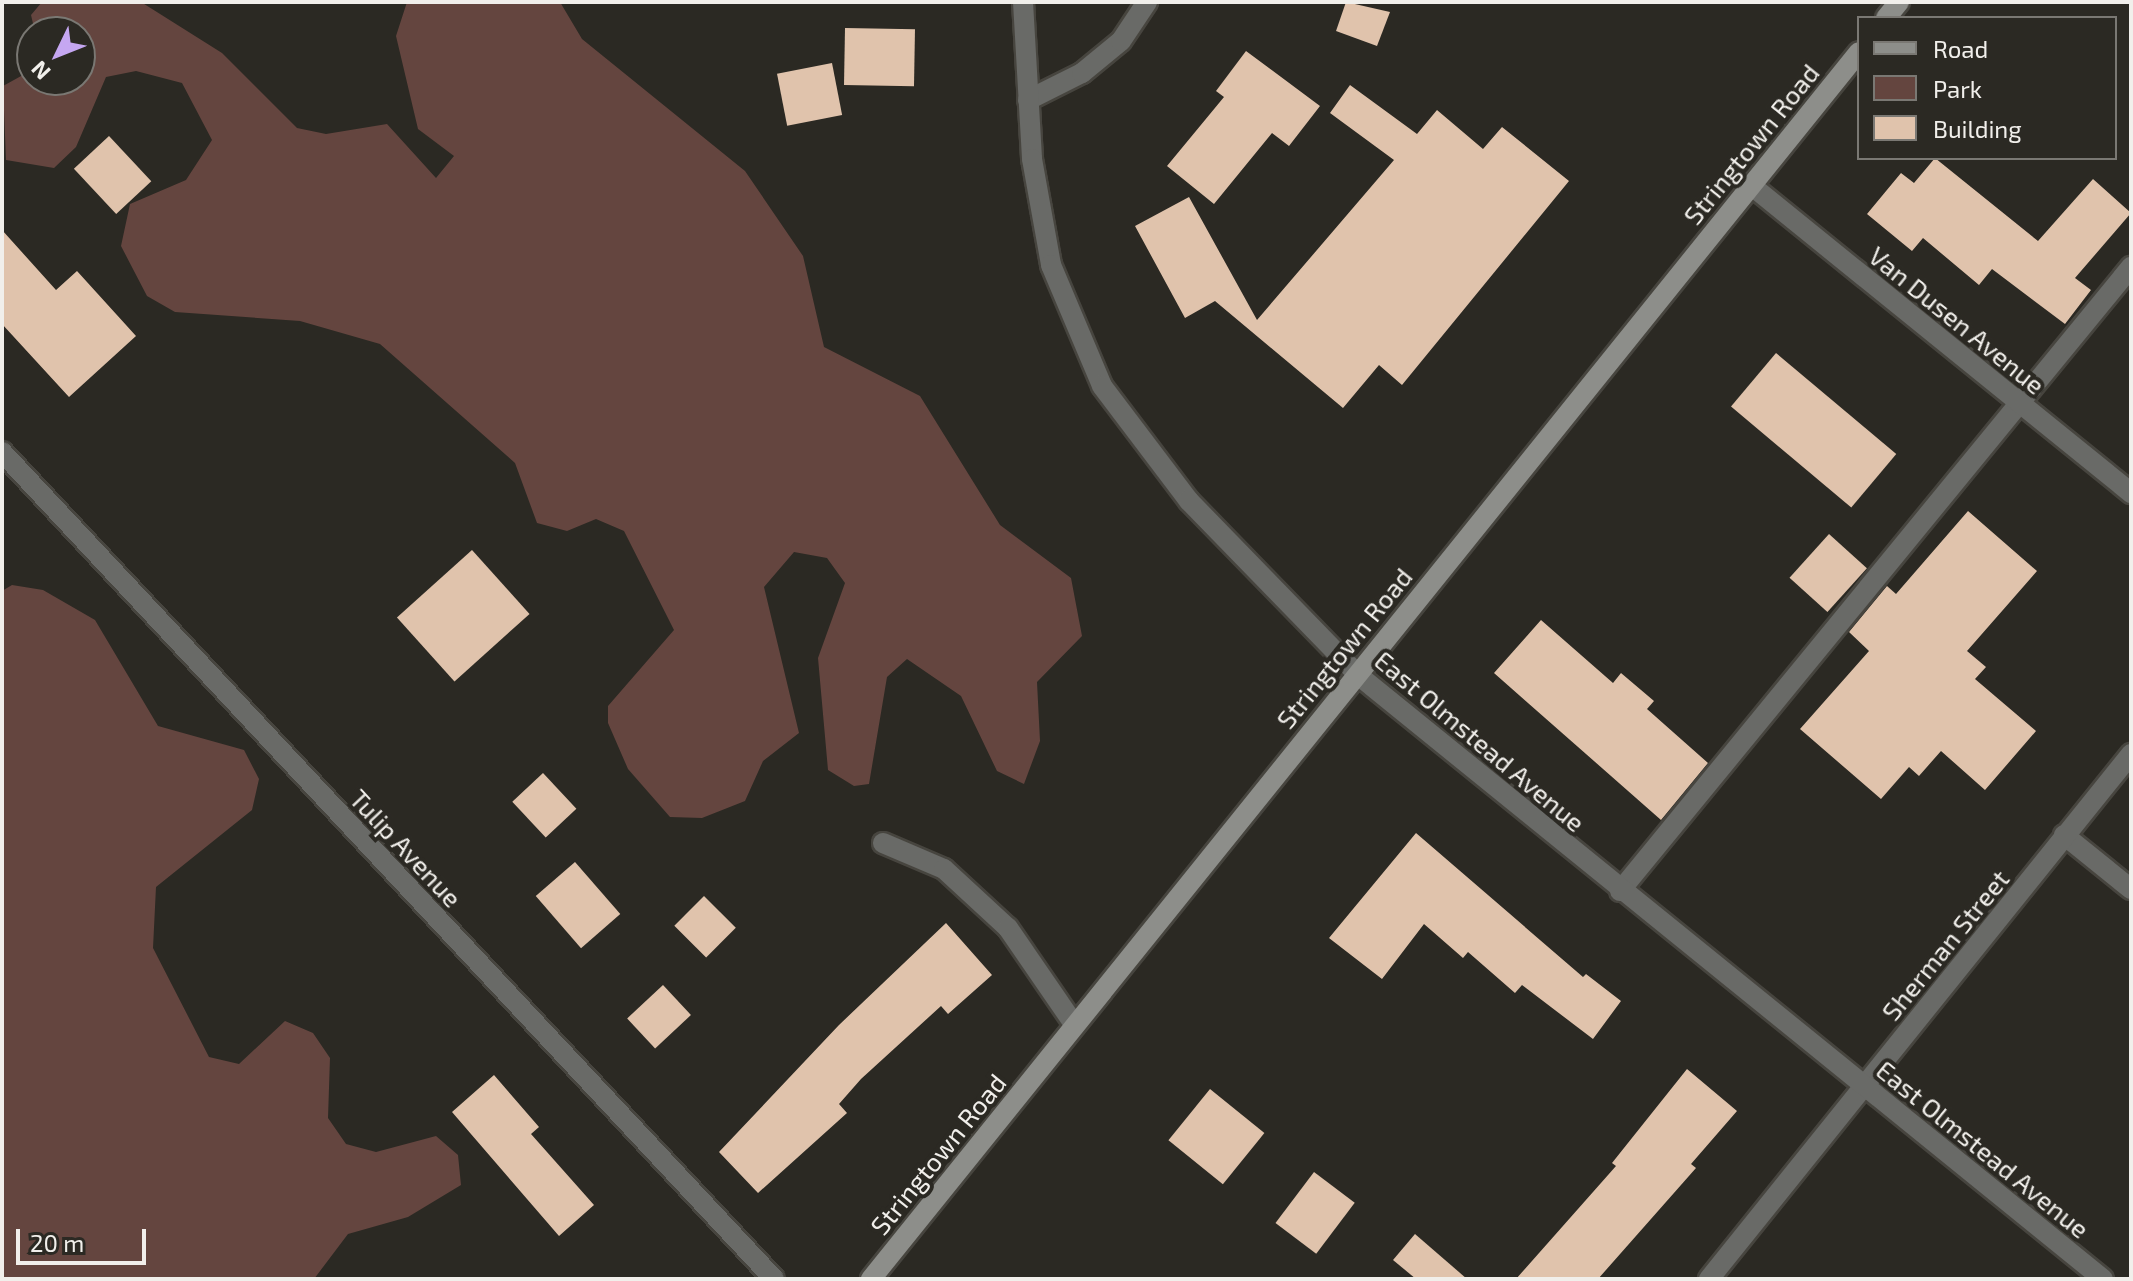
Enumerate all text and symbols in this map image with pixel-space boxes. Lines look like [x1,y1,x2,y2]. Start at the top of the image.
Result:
north arrow [16,16,96,96]
legend [1857,16,2117,160]
text: Road [1933,34,1988,63]
text: N [25,56,55,86]
street label: Stringtown Road [1677,57,1825,231]
text: Park [1933,74,1982,103]
text: Building [1933,114,2022,143]
street label: Van Dusen Avenue [1863,239,2051,401]
street label: Stringtown Road [1270,561,1418,735]
street label: East Olmstead Avenue [1369,644,1591,838]
street label: Tulip Avenue [344,783,468,913]
street label: Sherman Street [1875,864,2015,1026]
street label: East Olmstead Avenue [1870,1054,2096,1244]
street label: Stringtown Road [864,1067,1012,1241]
scale bar [20,1213,150,1263]
text: 20 m [30,1228,84,1257]

